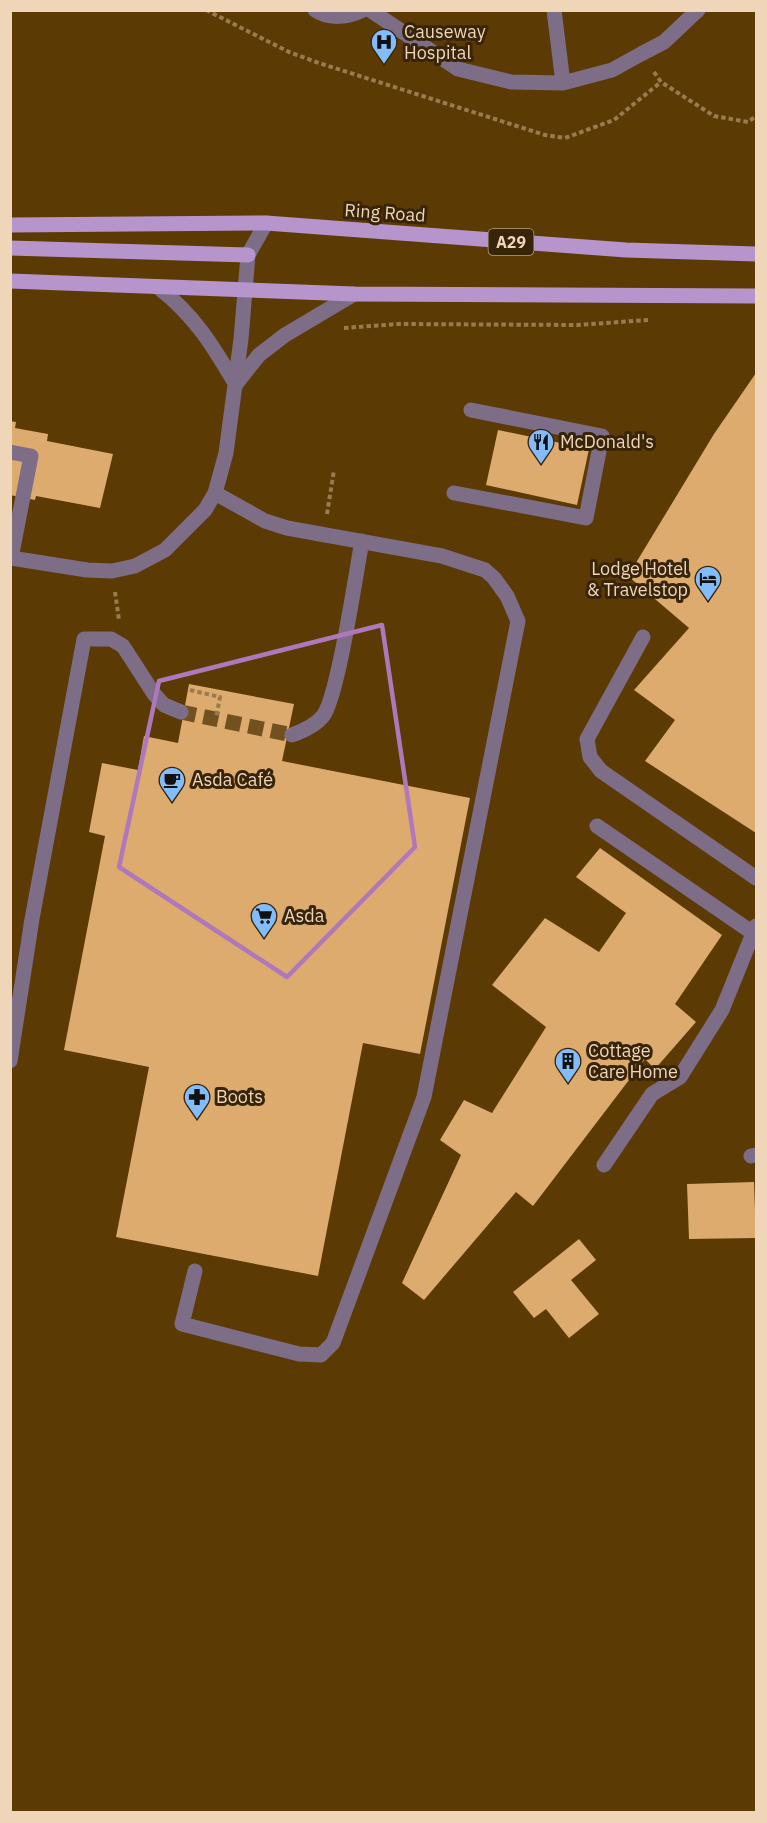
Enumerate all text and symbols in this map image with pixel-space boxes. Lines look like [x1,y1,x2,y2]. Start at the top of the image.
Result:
place label: Causeway Hospital [404,20,486,64]
hospital icon: Causeway Hospital [369,27,399,65]
street label: Ring Road [344,198,426,227]
road number: A29 [488,229,534,255]
restaurant icon: McDonald's [526,427,556,465]
place label: McDonald's [560,430,654,453]
place label: Lodge Hotel & Travelstop [587,557,688,601]
hotel icon: Lodge Hotel & Travelstop [693,564,723,602]
cafe icon: Asda Café [157,765,187,803]
place label: Asda Café [192,768,273,791]
supermarket icon: Asda [249,901,279,939]
place label: Asda [284,904,325,927]
place label: Cottage Care Home [588,1039,678,1083]
building icon: Cottage Care Home [553,1046,583,1084]
pharmacy icon: Boots [182,1082,212,1120]
place label: Boots [216,1085,263,1108]

